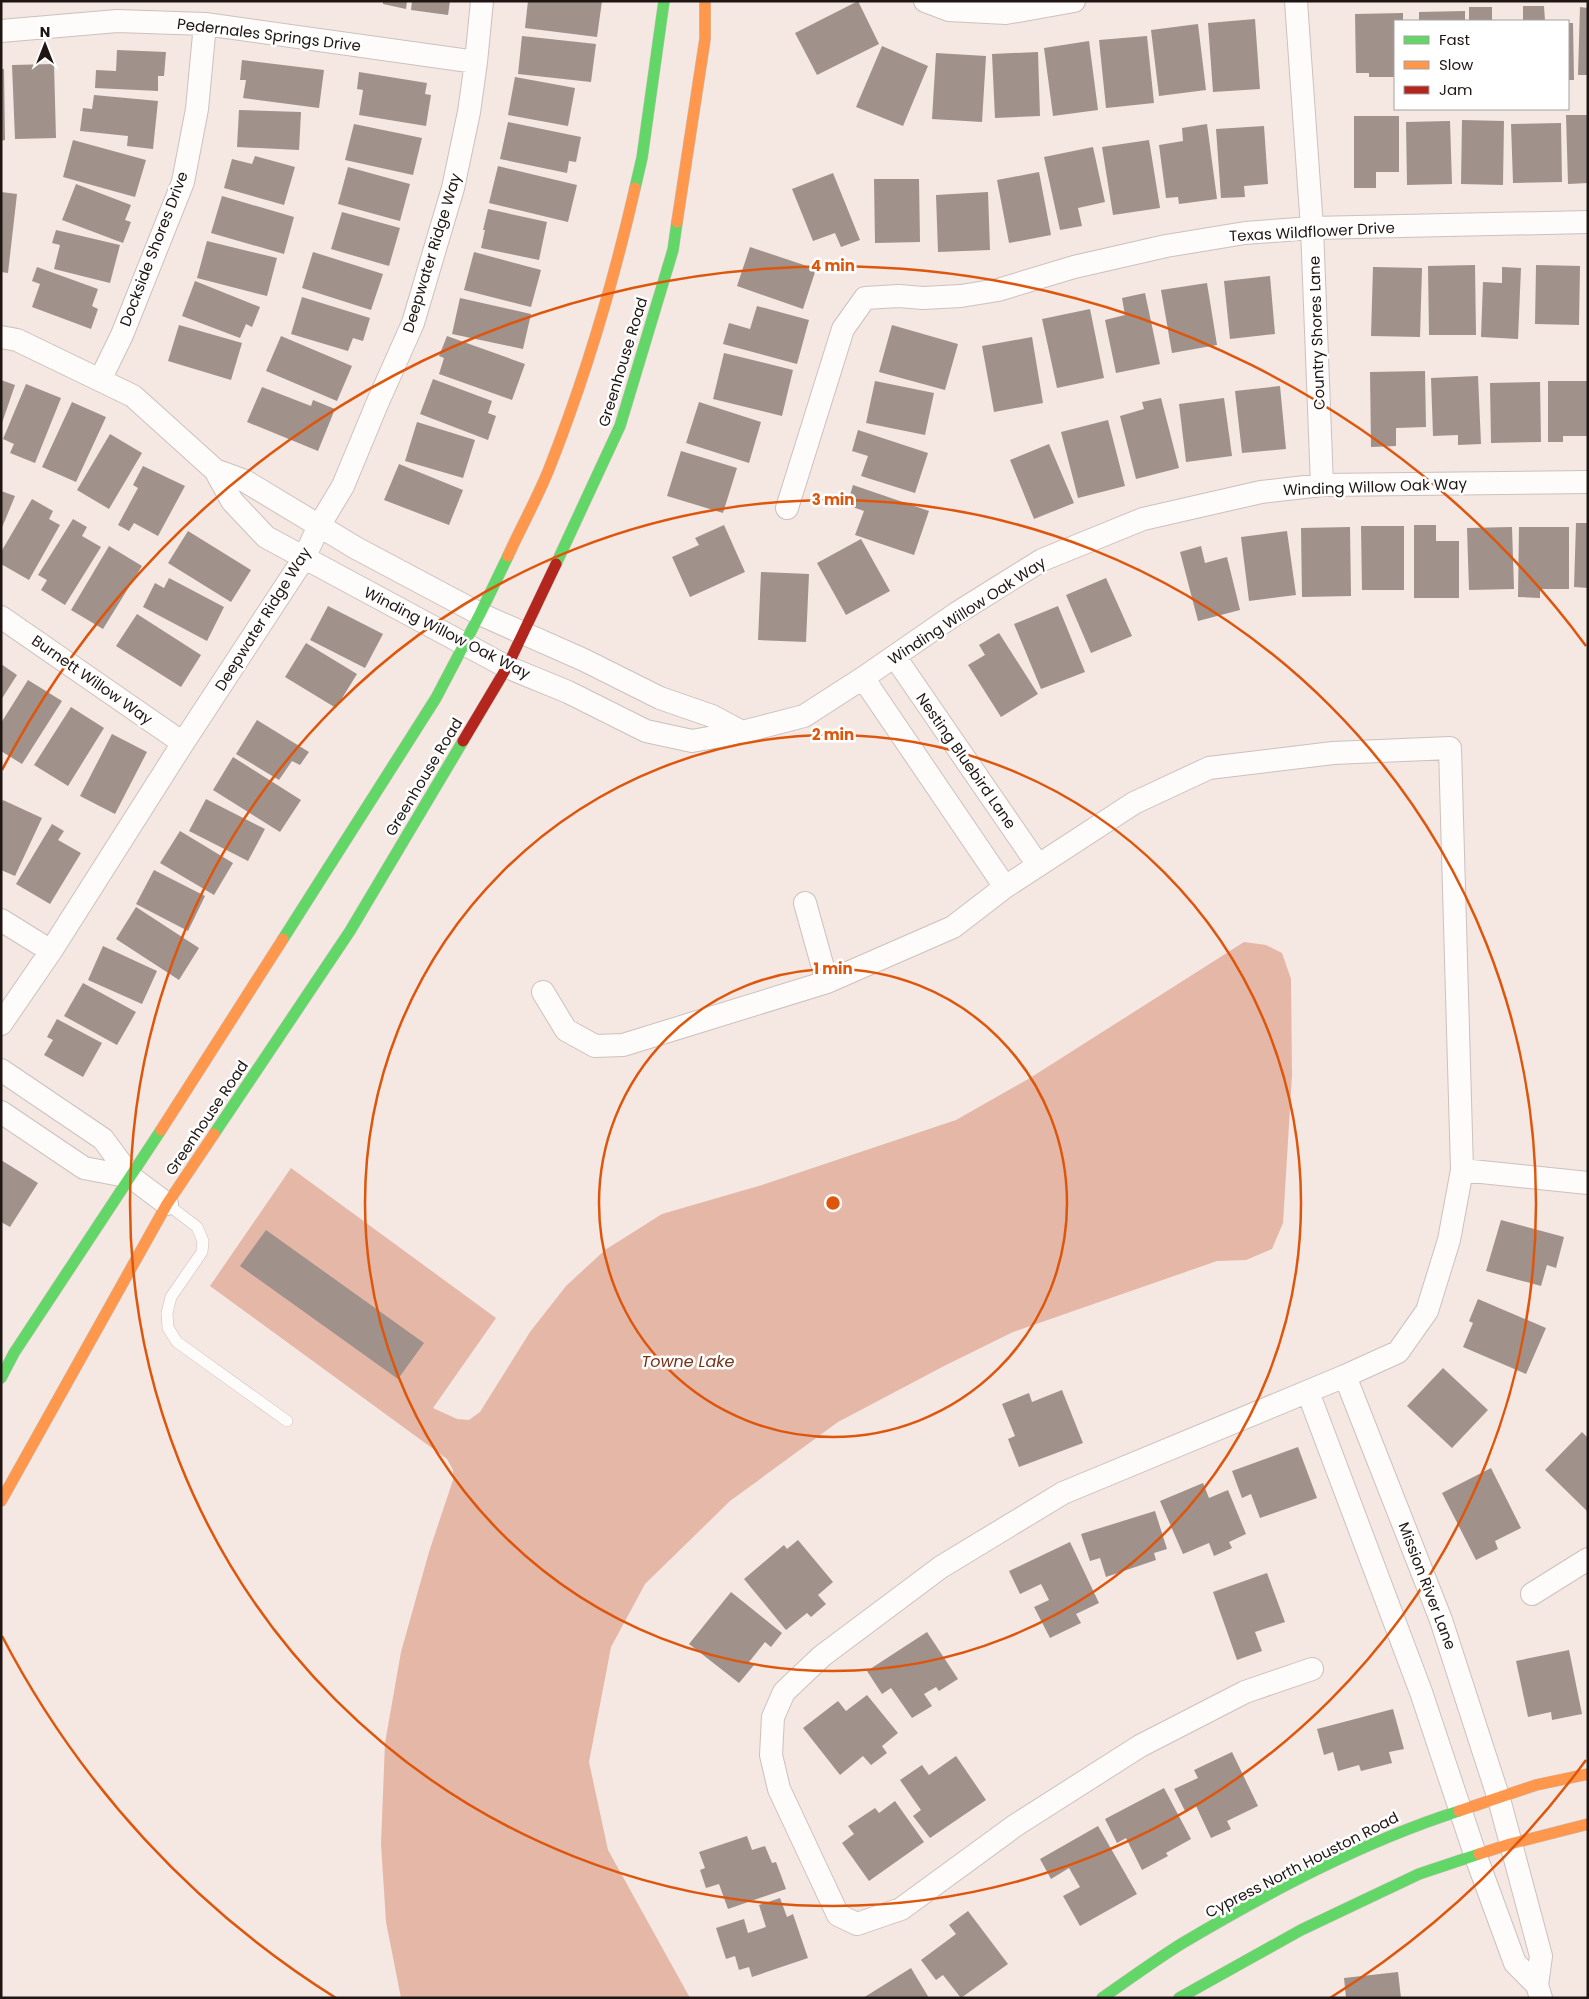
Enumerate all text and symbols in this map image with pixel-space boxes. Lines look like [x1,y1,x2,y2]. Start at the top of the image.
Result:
street label: Pedernales Springs Drive [176,13,362,56]
north arrow [20,20,70,70]
legend [1394,20,1569,110]
text: N [40,22,50,42]
text: Fast [1439,29,1470,50]
text: Slow [1439,54,1474,75]
text: Jam [1439,79,1473,100]
street label: Dockside Shores Drive [114,168,193,329]
street label: Deepwater Ridge Way [397,170,466,335]
street label: Texas Wildflower Drive [1229,217,1395,246]
text: 4 min [811,255,855,276]
street label: Country Shores Lane [1303,256,1330,410]
street label: Greenhouse Road [593,295,652,429]
street label: Winding Willow Oak Way [1283,473,1468,500]
text: 3 min [812,489,854,510]
street label: Deepwater Ridge Way [210,542,316,695]
street label: Winding Willow Oak Way [884,551,1050,669]
street label: Winding Willow Oak Way [360,581,534,684]
street label: Burnett Willow Way [28,630,157,730]
street label: Nesting Bluebird Lane [912,689,1021,833]
street label: Greenhouse Road [380,714,467,840]
text: 2 min [812,724,854,745]
text: 1 min [813,958,853,979]
street label: Greenhouse Road [160,1056,253,1179]
centre of rings [824,1194,842,1212]
water label: Towne Lake [642,1350,734,1373]
street label: Mission River Lane [1394,1519,1461,1653]
street label: Cypress North Houston Road [1201,1806,1402,1923]

